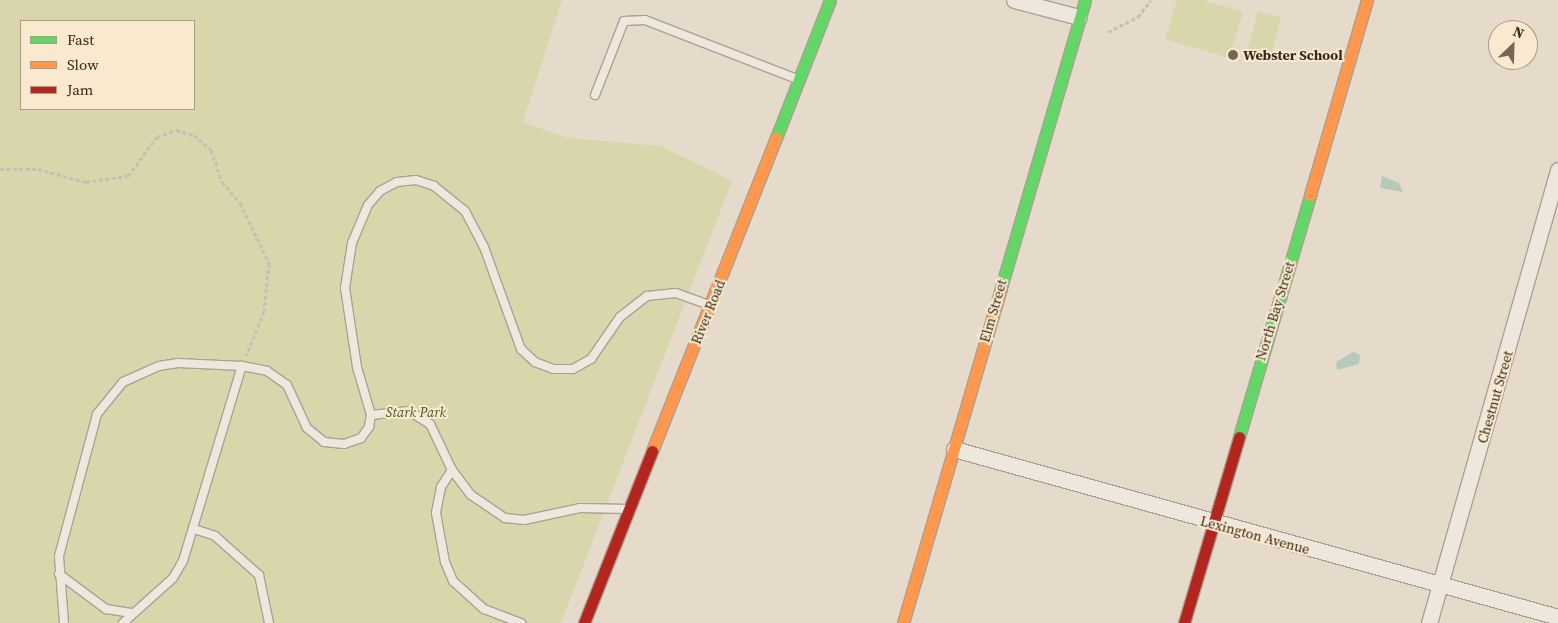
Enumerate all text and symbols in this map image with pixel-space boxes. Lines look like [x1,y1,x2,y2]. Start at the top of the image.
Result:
legend [20,20,195,110]
north arrow [1488,20,1538,70]
text: N [1510,21,1527,43]
text: Fast [67,29,94,50]
place label: Webster School [1243,47,1343,63]
marker: Webster School [1227,49,1239,61]
text: Slow [67,54,99,75]
text: Jam [67,79,93,100]
street label: North Bay Street [1252,259,1298,363]
street label: River Road [687,277,729,347]
street label: Elm Street [976,278,1010,344]
street label: Chestnut Street [1474,349,1516,445]
park label: Stark Park [386,404,446,420]
street label: Lexington Avenue [1198,512,1312,558]

